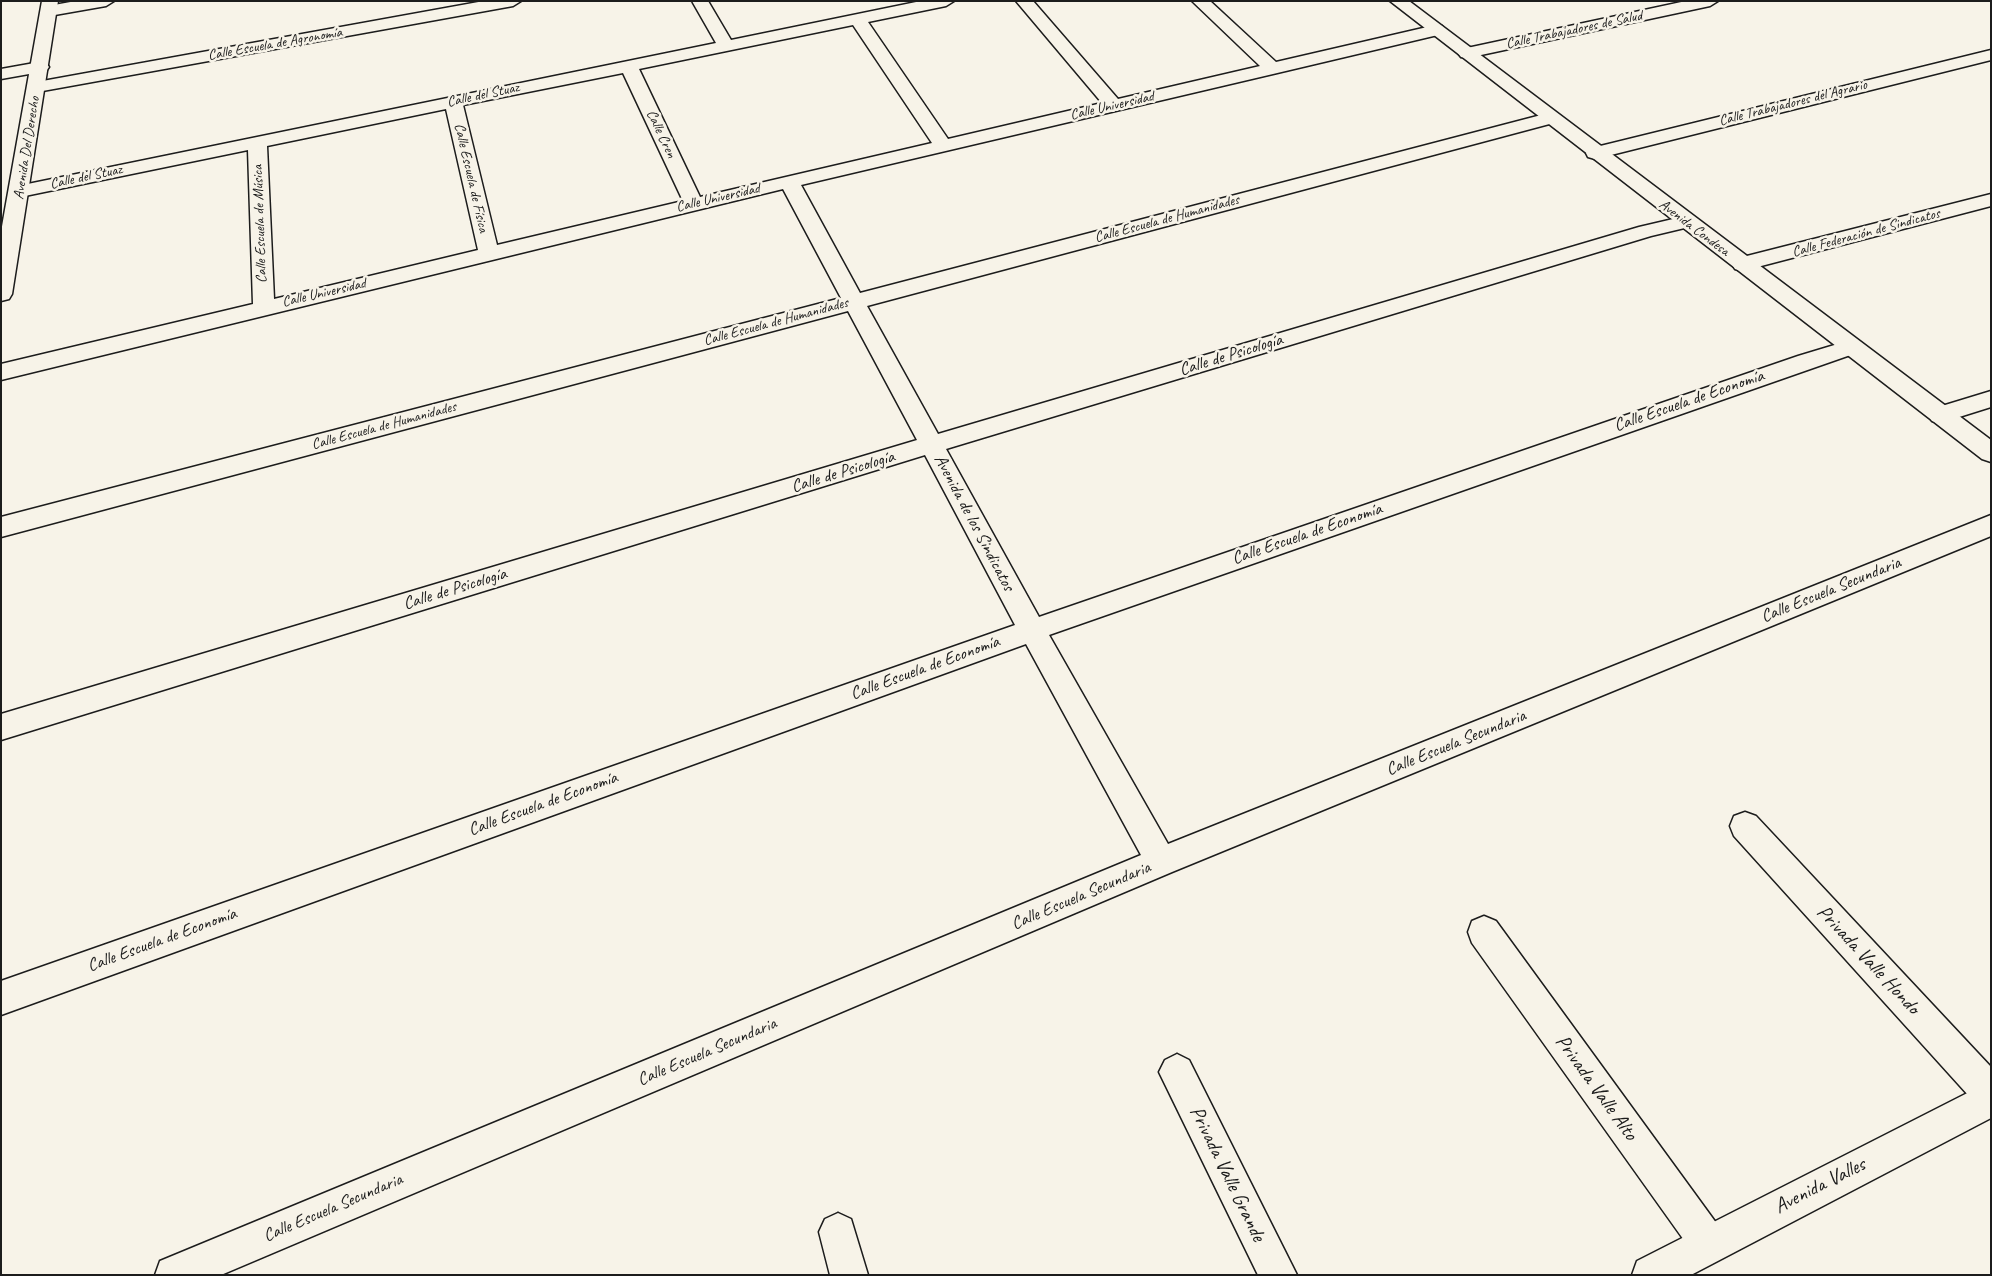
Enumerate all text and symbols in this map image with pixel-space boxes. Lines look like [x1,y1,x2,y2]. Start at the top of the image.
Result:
street label: Calle Trabajadores de Salud [1504,7,1644,53]
street label: Calle Escuela de Agronomía [206,23,344,65]
street label: Calle Trabajadores del Agrario [1717,76,1869,130]
street label: Calle del Stuaz [445,79,521,111]
street label: Calle Universidad [1068,88,1156,124]
street label: Avenida Del Derecho [10,95,44,201]
street label: Calle Cren [642,107,680,161]
street label: Calle Escuela de Física [450,122,492,234]
street label: Calle del Stuaz [48,161,124,193]
street label: Calle Escuela de Música [249,165,271,283]
street label: Calle Universidad [674,180,762,216]
street label: Calle Escuela de Humanidades [1093,191,1241,247]
street label: Avenida Condesa [1655,196,1733,260]
street label: Calle Federación de Sindicatos [1790,205,1942,261]
street label: Calle Universidad [280,275,368,311]
street label: Calle Escuela de Humanidades [702,294,850,350]
street label: Calle de Psicología [1177,329,1285,381]
street label: Calle Escuela de Economía [1611,365,1767,437]
street label: Calle Escuela de Humanidades [310,398,458,454]
street label: Calle de Psicología [789,446,897,498]
street label: Avenida de los Sindicatos [929,451,1019,595]
street label: Calle Escuela de Economía [1229,498,1385,570]
street label: Calle Escuela Secundaria [1758,552,1904,628]
street label: Calle de Psicología [401,563,509,615]
street label: Calle Escuela de Economía [847,631,1003,705]
street label: Calle Escuela Secundaria [1383,705,1529,781]
street label: Calle Escuela de Economía [465,767,621,841]
street label: Calle Escuela Secundaria [1008,857,1154,935]
street label: Privada Valle Hondo [1811,900,1925,1020]
street label: Calle Escuela de Economía [84,903,240,977]
street label: Calle Escuela Secundaria [634,1013,780,1091]
street label: Privada Valle Alto [1549,1030,1643,1146]
street label: Privada Valle Grande [1183,1102,1271,1246]
street label: Avenida Valles [1770,1152,1870,1220]
street label: Calle Escuela Secundaria [260,1169,406,1247]

